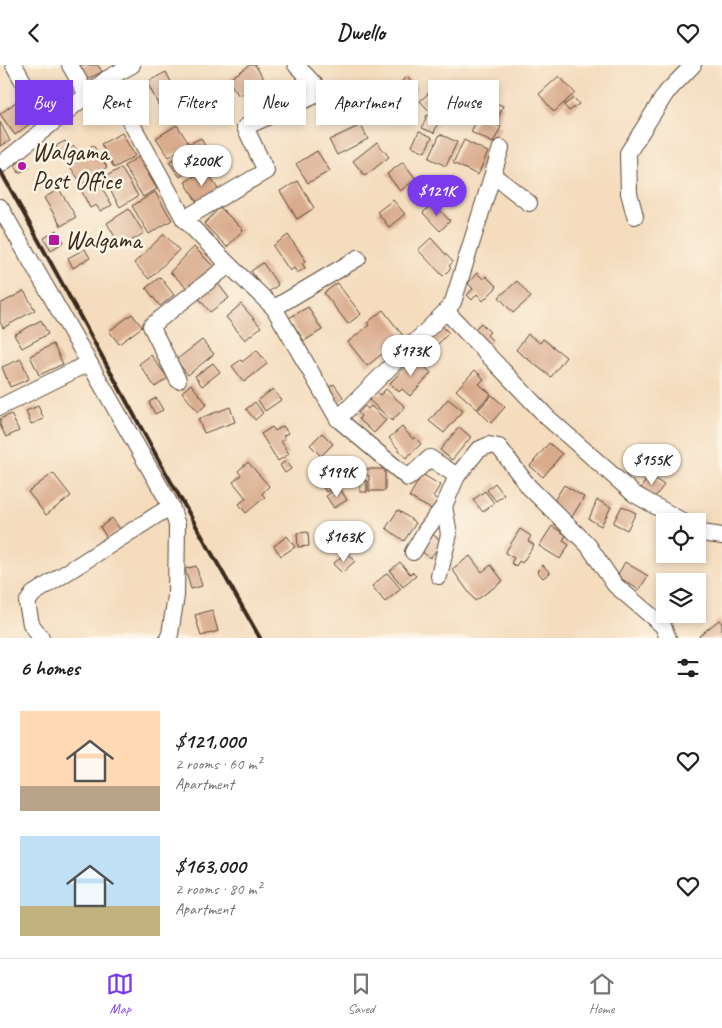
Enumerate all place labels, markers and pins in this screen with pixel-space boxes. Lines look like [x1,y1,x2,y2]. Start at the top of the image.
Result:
place label: Walgama Post Office [32,136,123,197]
pin: $200K [167,145,237,187]
marker: Walgama Post Office [16,160,28,172]
pin: $121K [402,175,472,217]
place label: Walgama [65,224,144,256]
marker: Walgama [47,233,61,247]
pin: $173K [376,335,446,377]
pin: $155K [617,443,687,486]
pin: $199K [302,455,372,498]
pin: $163K [309,521,379,563]

